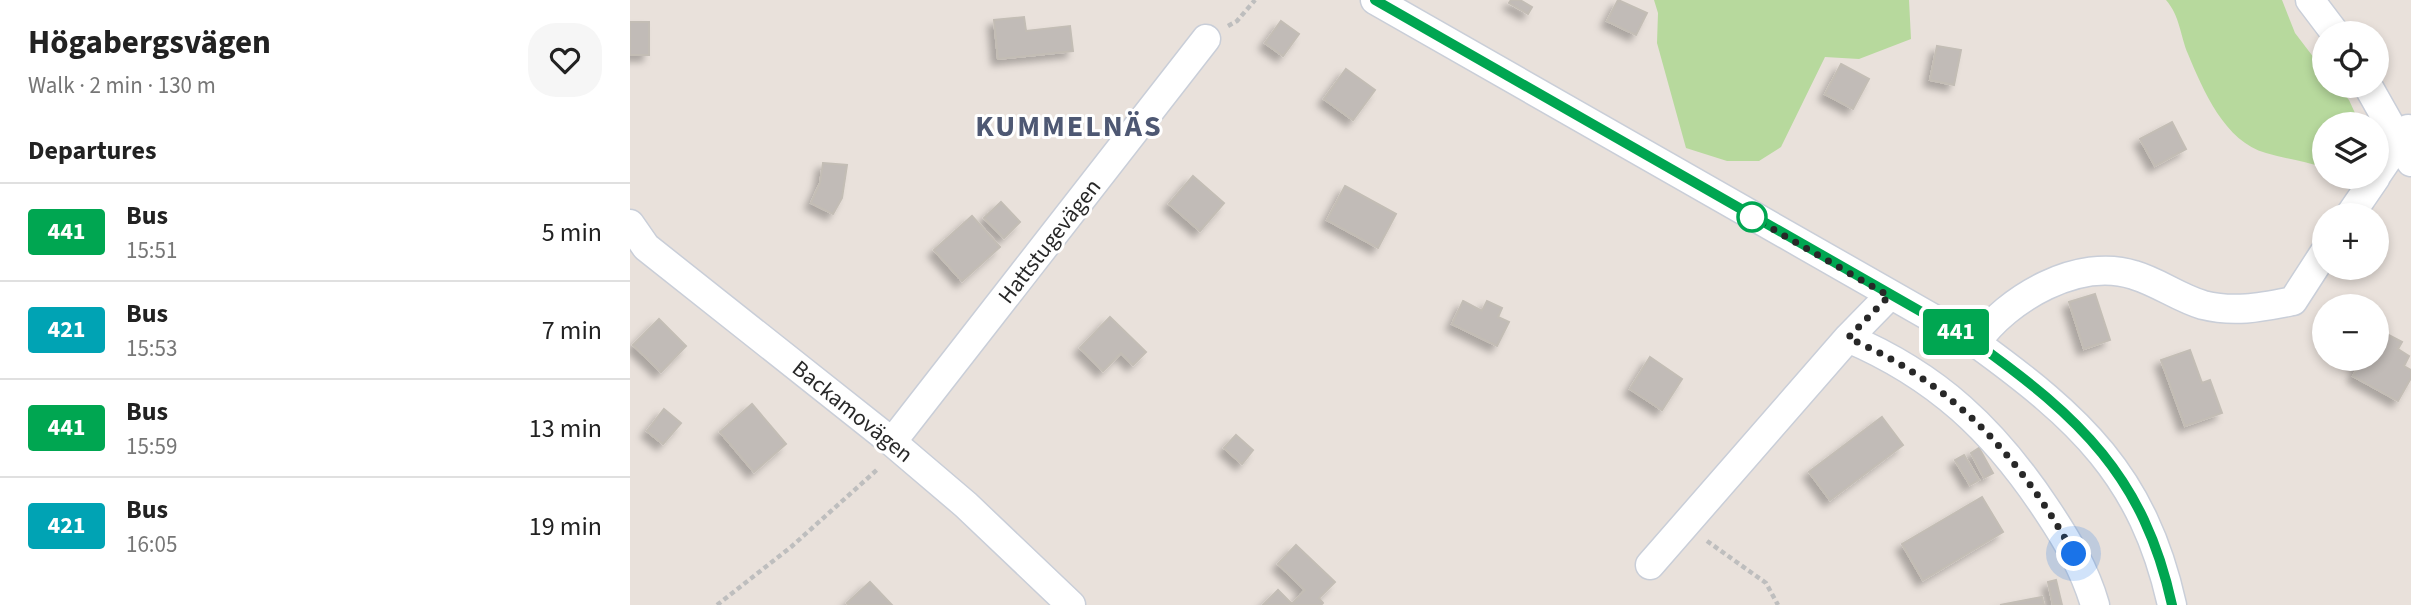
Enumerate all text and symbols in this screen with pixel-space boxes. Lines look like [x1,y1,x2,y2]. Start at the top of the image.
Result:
text: Högabergsvägen [28,19,271,66]
map controls [2312,21,2389,371]
button: locate [2312,21,2389,98]
button: heart [528,23,602,97]
text: Walk · 2 min · 130 m [28,69,216,102]
district label: KUMMELNÄS [975,105,1163,148]
button: layers [2312,112,2389,189]
text: Departures [28,132,156,169]
street label: Hattstugevägen [990,172,1109,311]
text: Bus [126,197,168,234]
unlabelled marker [1737,202,1767,232]
button: + [2312,203,2389,280]
text: 441 [47,214,86,249]
text: 5 min [542,214,602,251]
text: 15:51 [126,234,177,267]
button: − [2312,294,2389,371]
text: Bus [126,295,168,332]
line badge: 441 [1916,309,1996,355]
text: 421 [47,312,86,347]
text: 7 min [542,312,602,349]
text: 441 [1937,314,1975,349]
text: 15:53 [126,332,177,365]
street label: Backamovägen [785,352,920,470]
text: Bus [126,393,168,430]
text: 441 [47,410,86,445]
text: 13 min [529,410,602,447]
text: 15:59 [126,430,177,463]
text: Bus [126,491,168,528]
text: 421 [47,508,86,543]
text: 19 min [529,508,602,545]
text: 16:05 [126,528,177,561]
your location [2056,536,2091,571]

